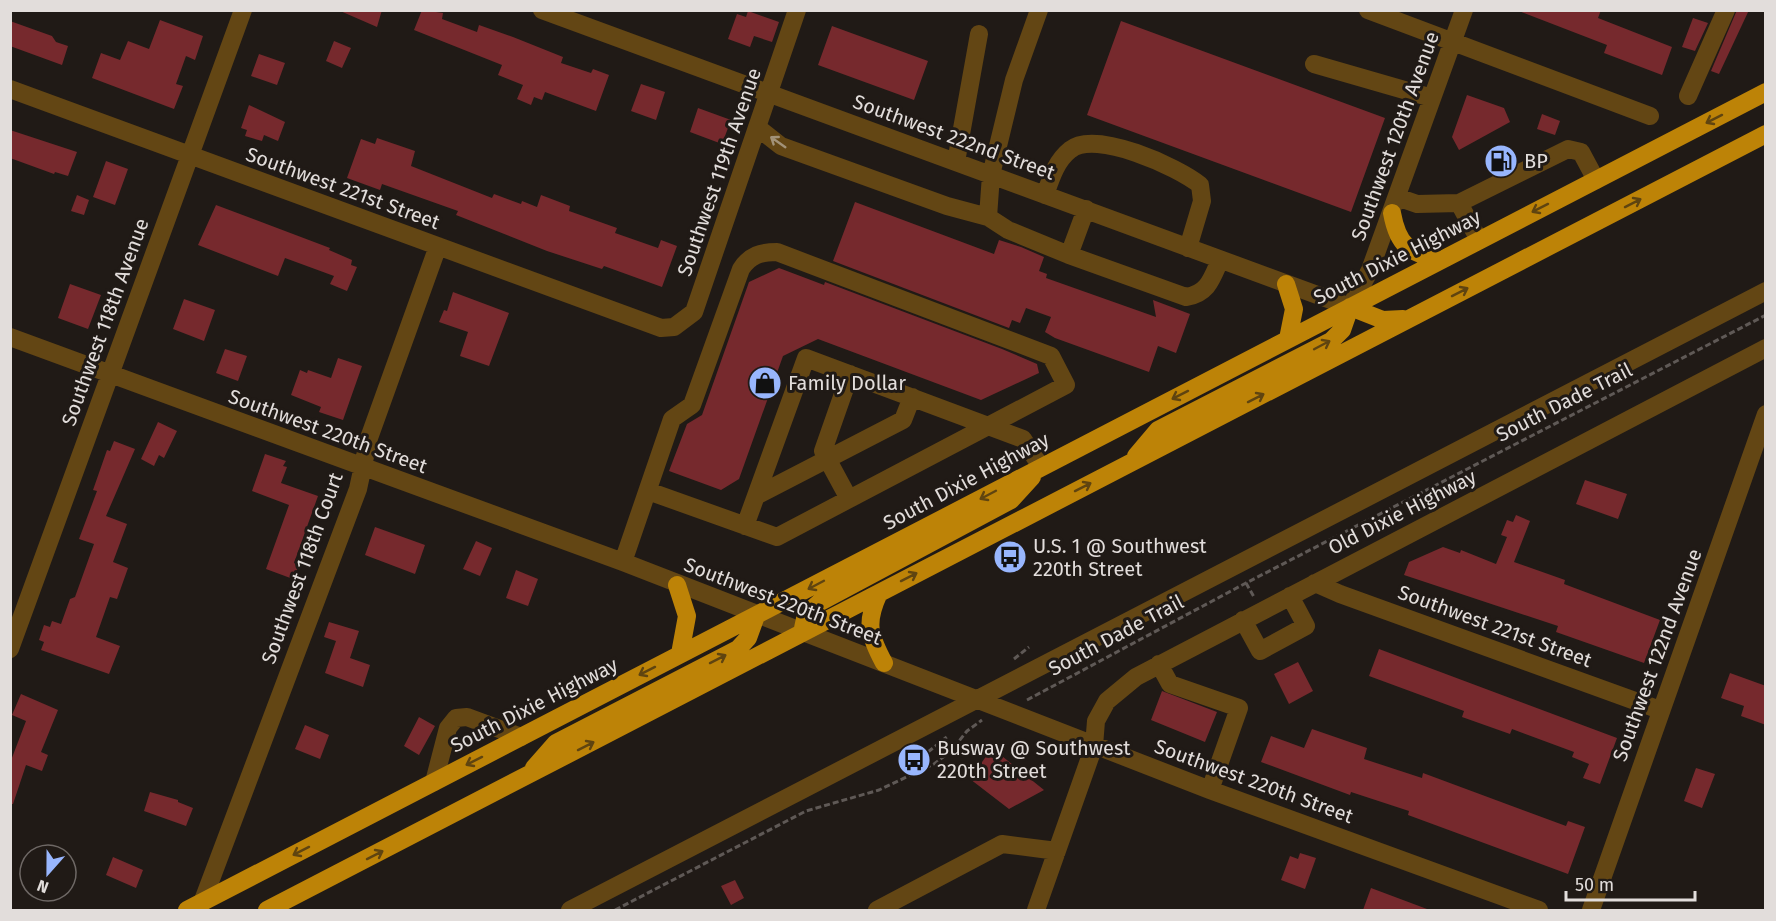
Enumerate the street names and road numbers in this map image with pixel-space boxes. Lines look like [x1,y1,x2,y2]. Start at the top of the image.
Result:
street label: Southwest 120th Avenue [1346,28,1444,244]
street label: Southwest 119th Avenue [672,65,766,279]
street label: Southwest 222nd Street [850,89,1059,185]
street label: Southwest 221st Street [243,142,444,234]
street label: South Dixie Highway [1309,204,1485,310]
street label: Southwest 118th Avenue [56,215,154,429]
street label: South Dade Trail [1492,357,1636,447]
street label: Southwest 220th Street [225,384,431,478]
street label: South Dixie Highway [879,427,1053,535]
street label: Old Dixie Highway [1324,464,1480,560]
street label: Southwest 118th Court [256,468,348,667]
street label: Southwest 122nd Avenue [1607,546,1707,764]
street label: Southwest 220th Street [681,552,886,650]
street label: Southwest 221st Street [1395,580,1596,672]
street label: South Dade Trail [1044,589,1188,681]
street label: South Dixie Highway [446,652,622,758]
street label: Southwest 220th Street [1151,734,1357,828]

